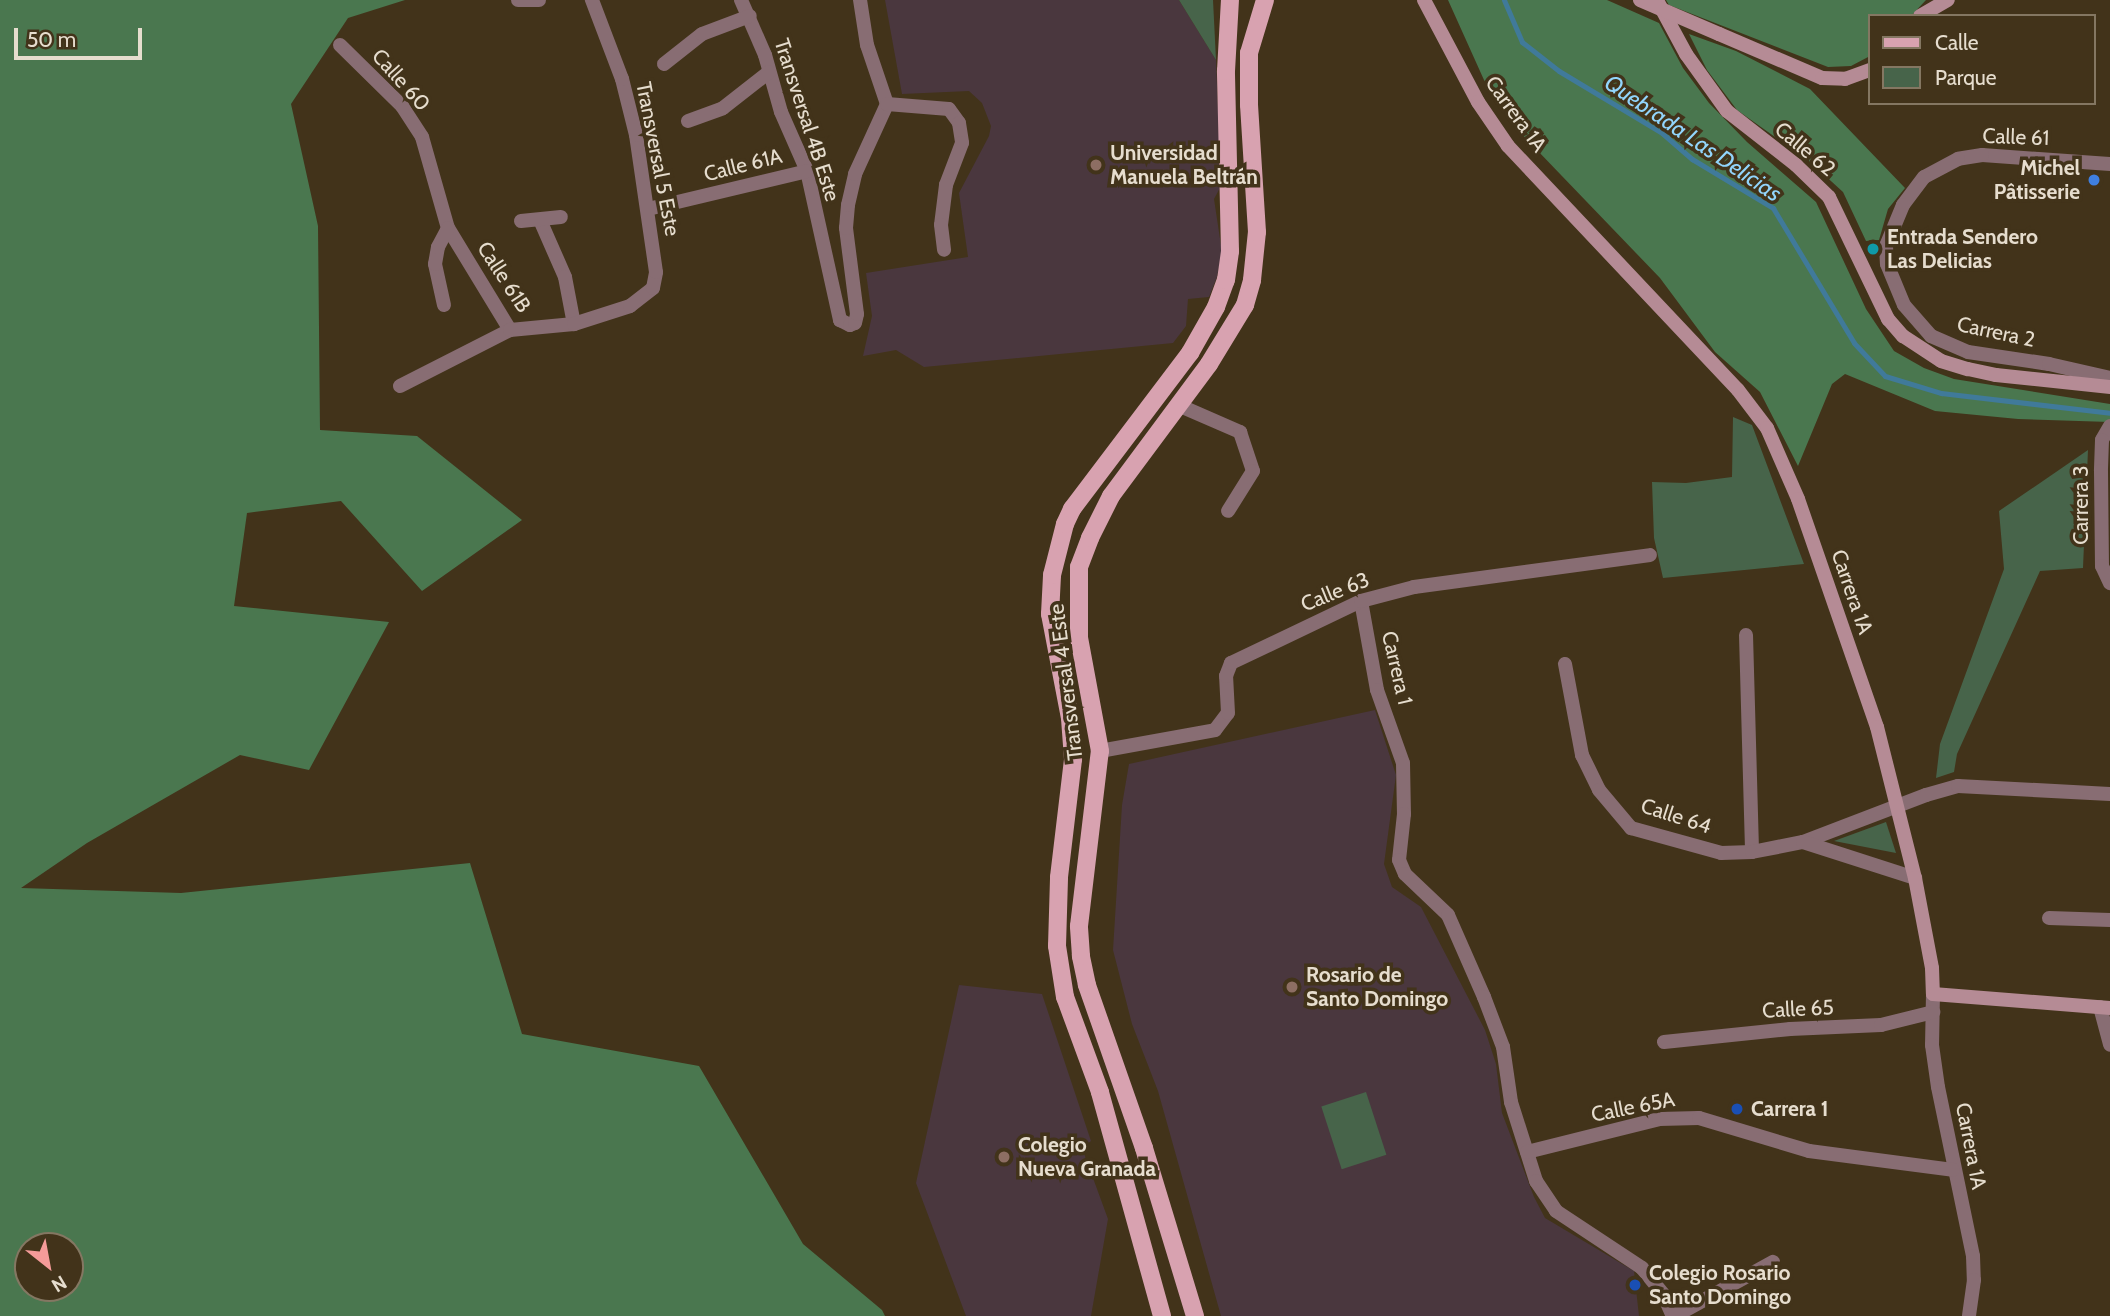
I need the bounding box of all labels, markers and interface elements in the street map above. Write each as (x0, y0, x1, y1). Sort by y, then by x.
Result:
scale bar (18, 14, 145, 58)
legend (1868, 14, 2096, 105)
text: 50 m (27, 27, 76, 52)
text: Calle (1935, 30, 1979, 55)
street label: Transversal 4B Este (769, 35, 845, 205)
street label: Calle 60 (367, 44, 435, 116)
text: Parque (1935, 65, 1997, 90)
water label: Quebrada Las Delicias (1599, 69, 1787, 207)
street label: Carrera 1A (1480, 71, 1552, 157)
street label: Transversal 5 Este (631, 80, 685, 238)
street label: Calle 62 (1770, 116, 1840, 182)
street label: Calle 61 (1982, 123, 2050, 151)
place label: Universidad Manuela Beltrán (1110, 140, 1258, 190)
street label: Calle 61A (701, 143, 785, 187)
place label: Michel Pâtisserie (1994, 155, 2080, 205)
marker: Universidad Manuela Beltrán (1088, 157, 1104, 173)
marker: Michel Pâtisserie (2086, 172, 2102, 188)
place label: Entrada Sendero Las Delicias (1887, 224, 2038, 274)
street label: Calle 61B (472, 237, 536, 317)
marker: Entrada Sendero Las Delicias (1865, 241, 1881, 257)
street label: Carrera 2 (1955, 311, 2037, 353)
street label: Carrera 3 (2068, 465, 2094, 545)
street label: Carrera 1A (1826, 546, 1878, 638)
street label: Calle 63 (1297, 567, 1373, 617)
street label: Transversal 4 Este (1044, 602, 1088, 762)
street label: Carrera 1 (1376, 629, 1418, 707)
street label: Calle 64 (1638, 793, 1714, 839)
place label: Rosario de Santo Domingo (1306, 962, 1448, 1012)
marker: Rosario de Santo Domingo (1284, 979, 1300, 995)
street label: Calle 65 (1762, 995, 1834, 1023)
street label: Calle 65A (1589, 1087, 1677, 1127)
place label: Carrera 1 (1751, 1096, 1828, 1122)
street label: Carrera 1A (1950, 1100, 1992, 1192)
marker: Carrera 1 (1729, 1101, 1745, 1117)
place label: Colegio Nueva Granada (1018, 1132, 1156, 1182)
marker: Colegio Nueva Granada (996, 1149, 1012, 1165)
north arrow (14, 1232, 84, 1302)
place label: Colegio Rosario Santo Domingo (1649, 1260, 1791, 1310)
text: N (47, 1270, 71, 1297)
marker: Colegio Rosario Santo Domingo (1627, 1277, 1643, 1293)

